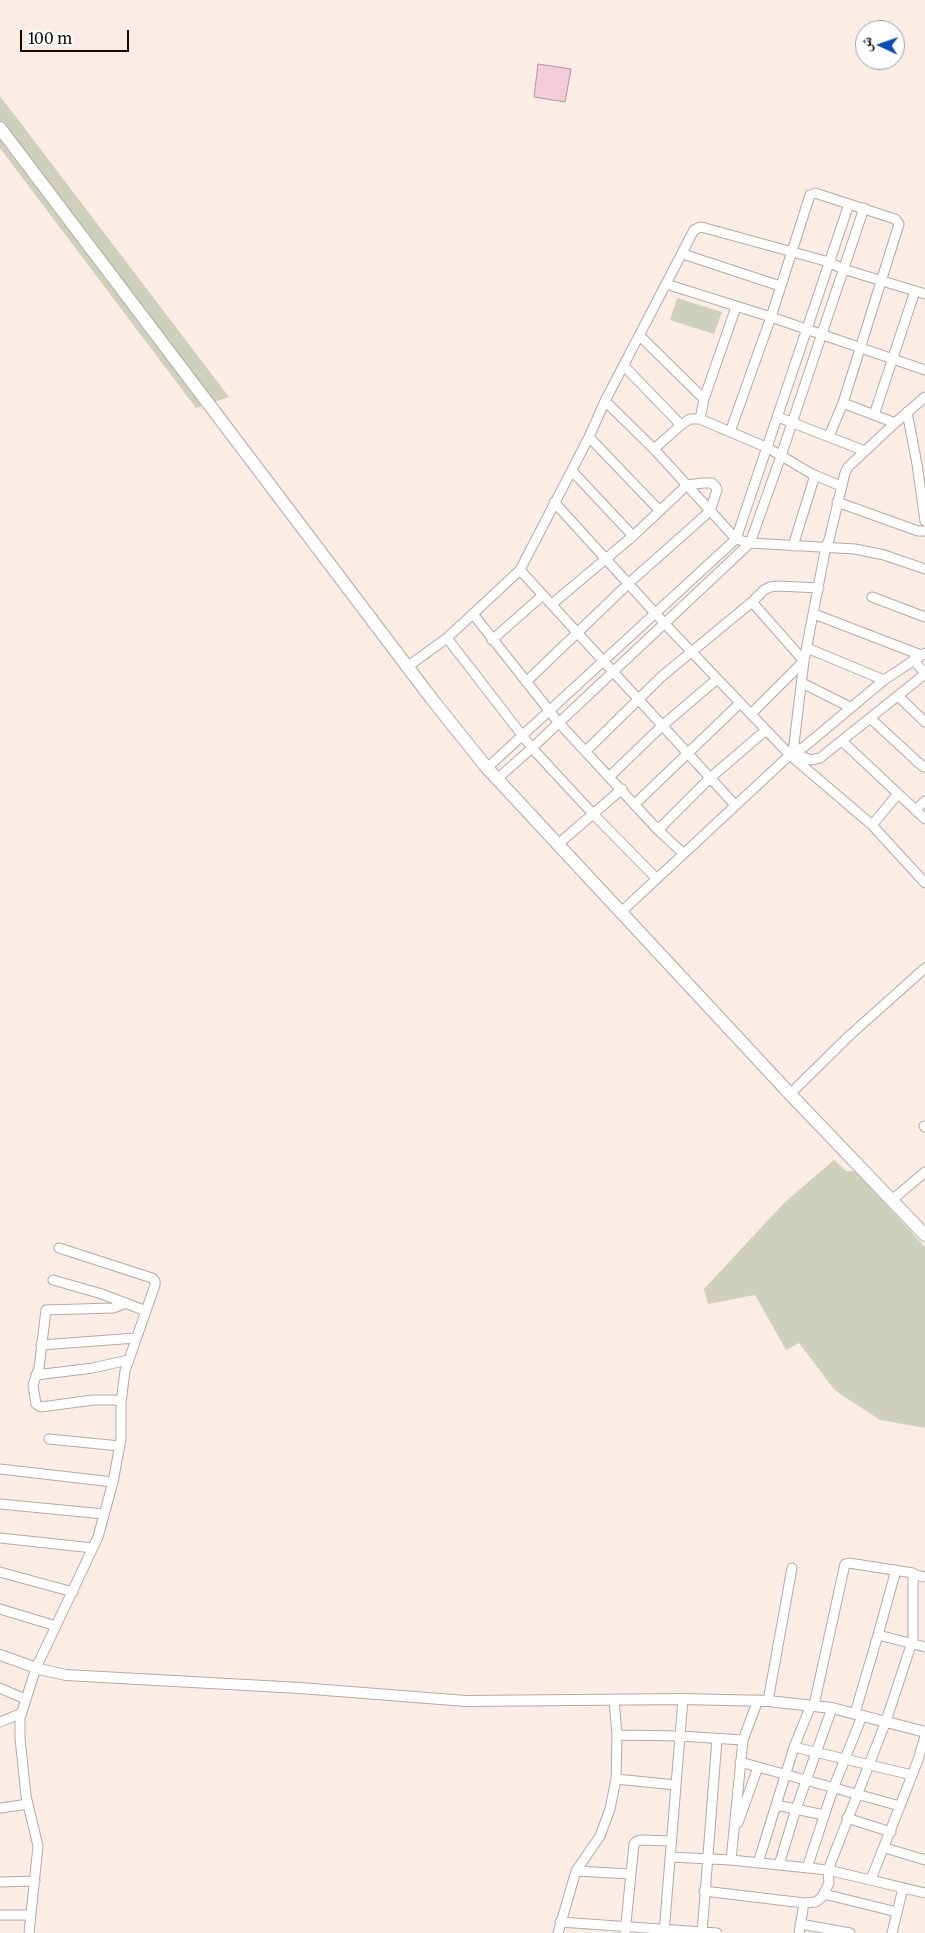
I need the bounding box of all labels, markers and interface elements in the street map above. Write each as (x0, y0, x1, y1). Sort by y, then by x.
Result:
scale bar (22, 20, 131, 52)
north arrow (855, 20, 905, 70)
text: 100 m (28, 29, 72, 48)
text: ش (857, 36, 875, 52)

